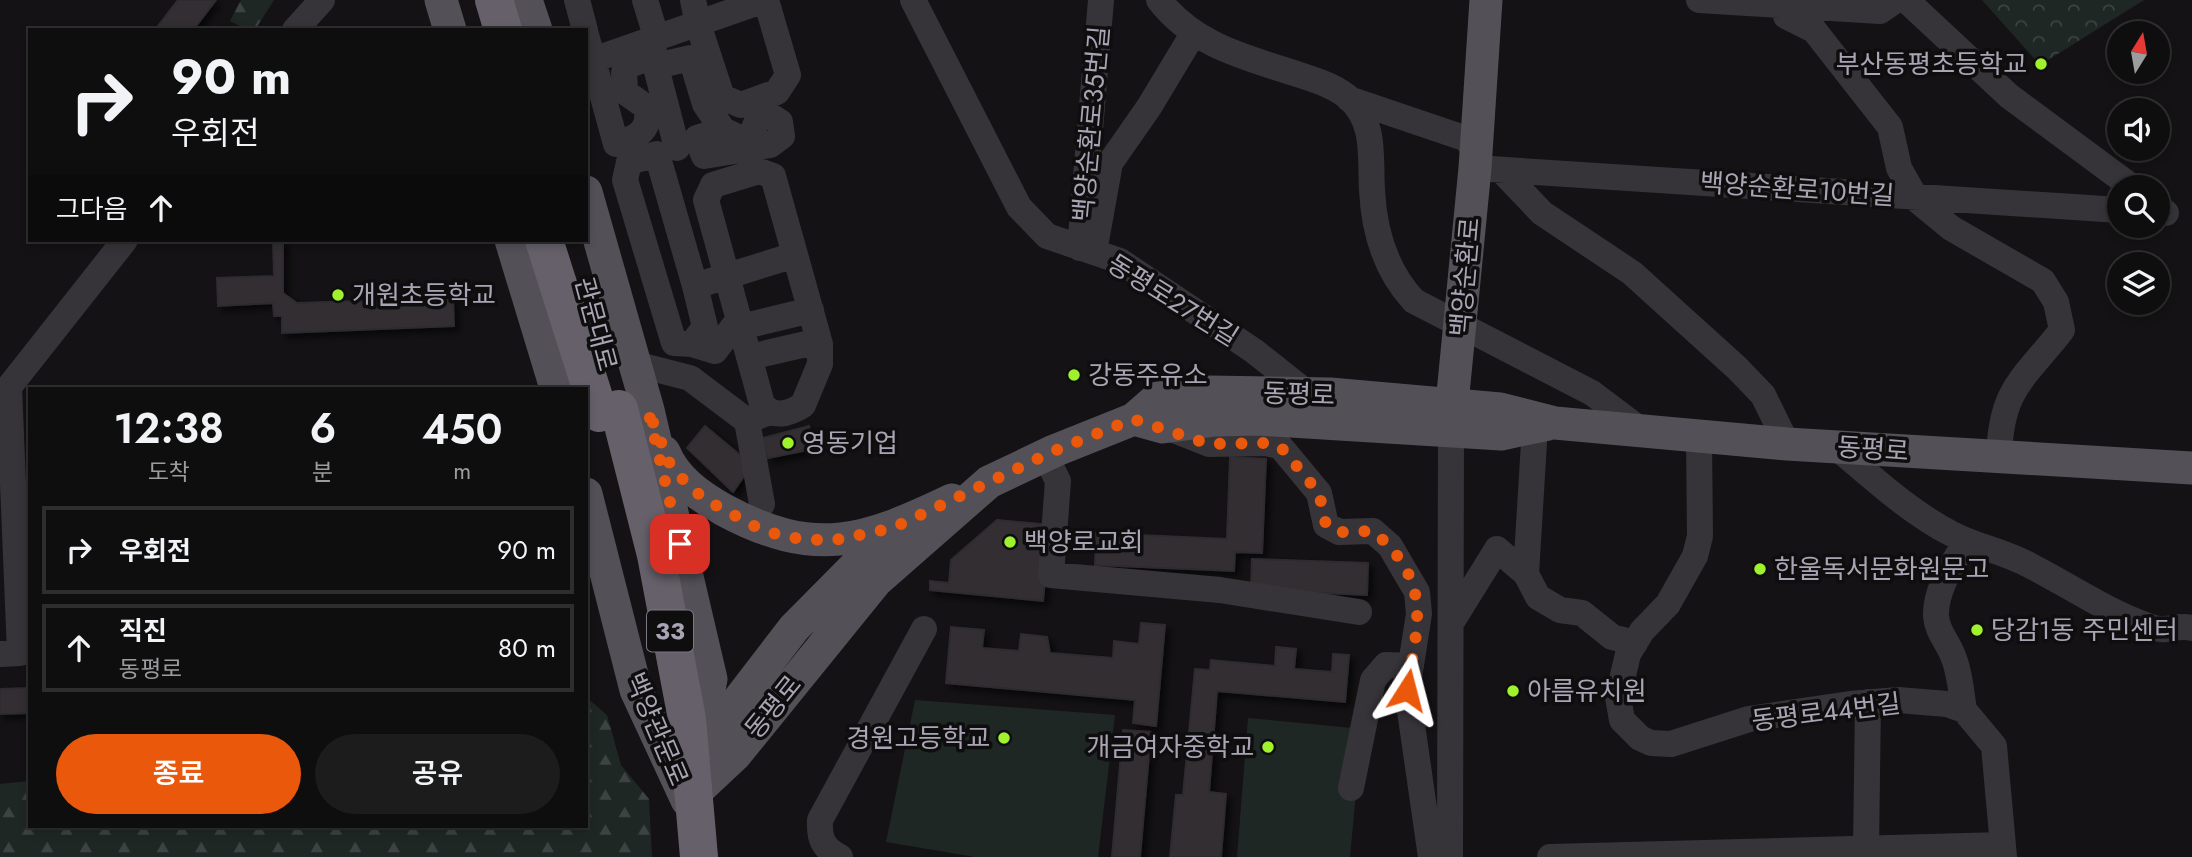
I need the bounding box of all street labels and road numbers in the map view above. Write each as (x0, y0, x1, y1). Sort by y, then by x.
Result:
street label: 백양순환로35번길 (1064, 25, 1118, 223)
street label: 백양순환로10번길 (1699, 163, 1895, 215)
street label: 백양순환로 (1441, 216, 1489, 338)
street label: 동평로27번길 (1100, 245, 1246, 355)
street label: 관문대로 (565, 273, 627, 375)
street label: 동평로 (1262, 374, 1336, 414)
street label: 동평로 (1836, 428, 1910, 470)
road number: 33 (647, 610, 693, 652)
street label: 백양관문로 (616, 667, 698, 791)
street label: 동평로 (736, 667, 810, 747)
street label: 동평로44번길 (1749, 684, 1903, 740)

